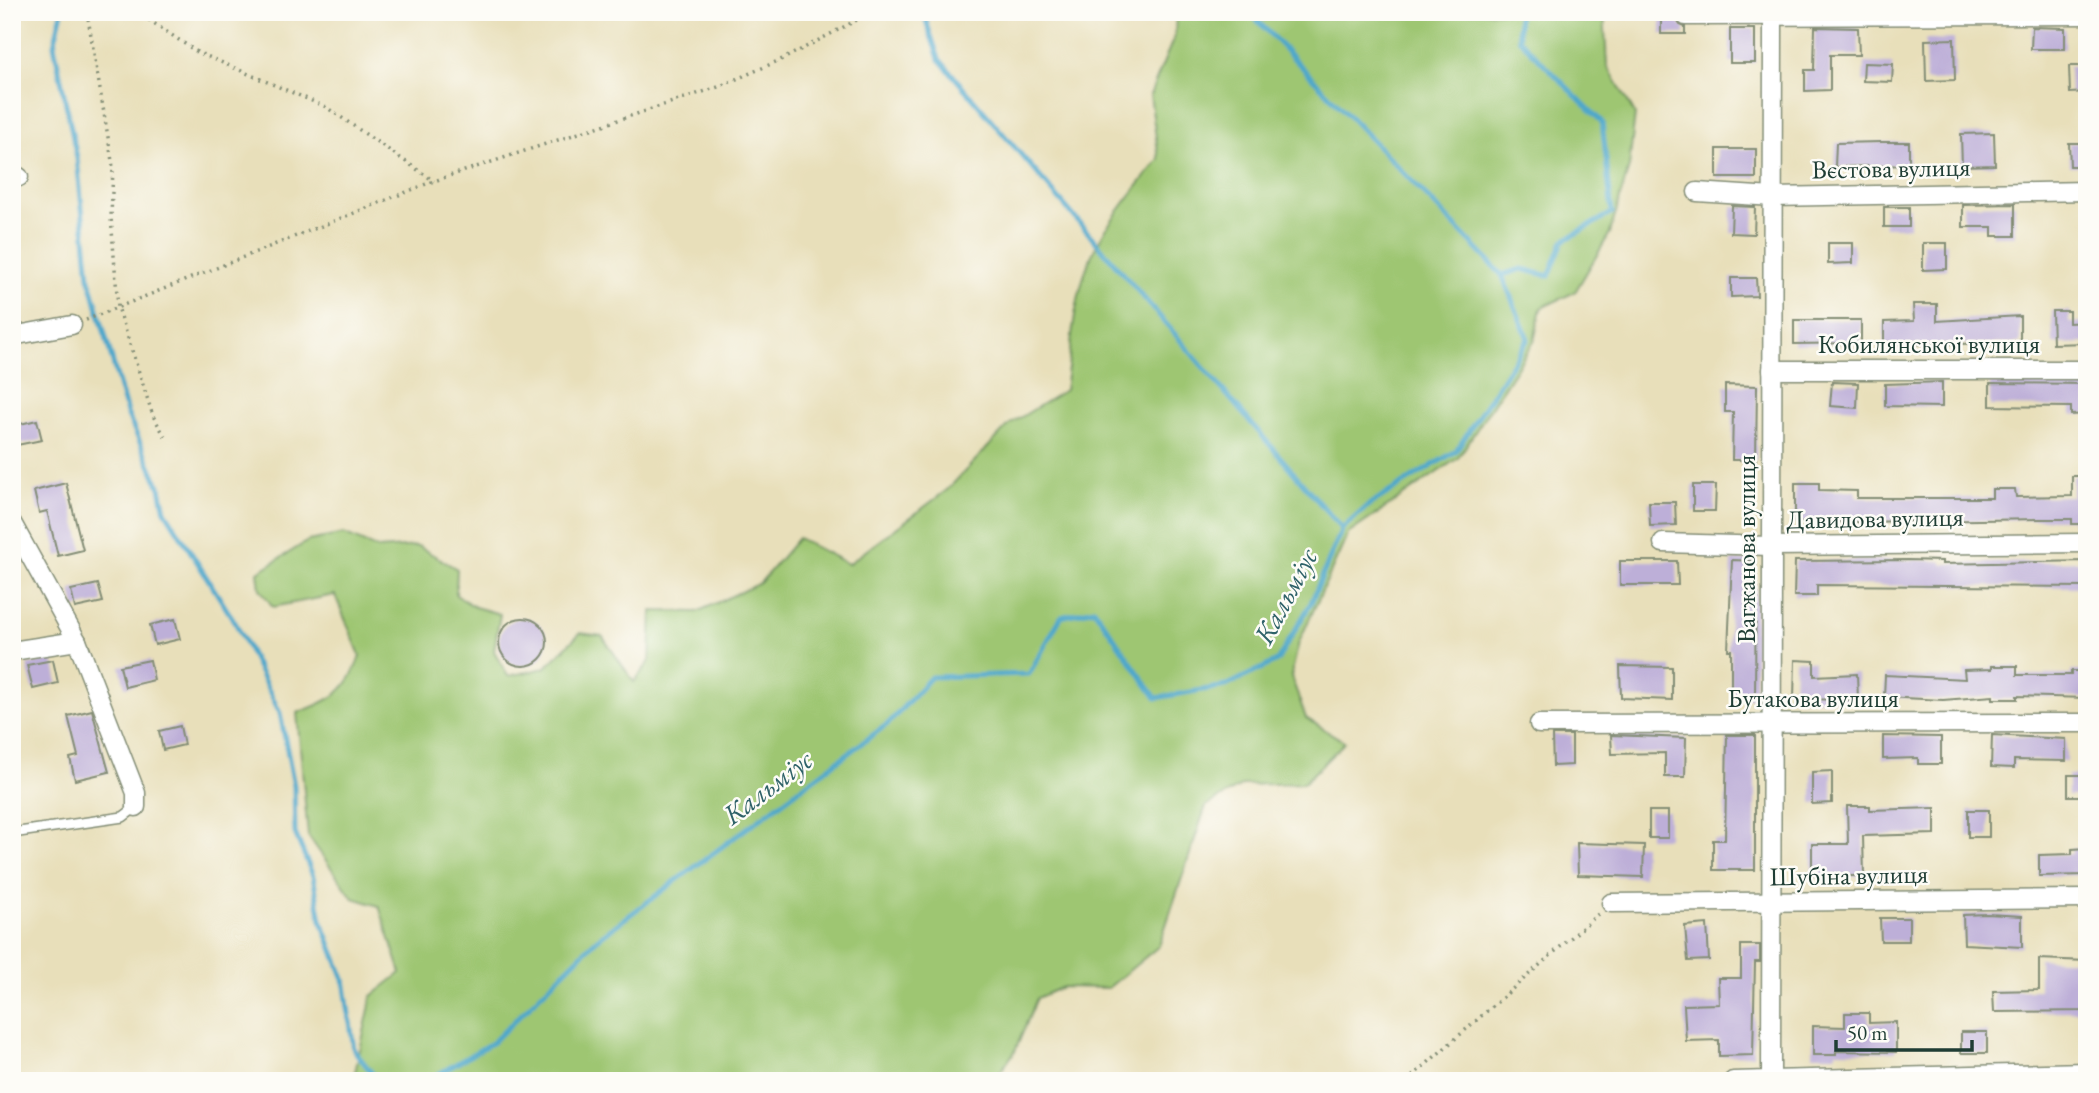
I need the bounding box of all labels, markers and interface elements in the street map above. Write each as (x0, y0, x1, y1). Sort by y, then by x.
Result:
street label: Вєстова вулиця (1811, 150, 1971, 186)
street label: Кобилянської вулиця (1818, 327, 2040, 361)
street label: Вагжанова вулиця (1729, 455, 1763, 643)
street label: Давидова вулиця (1786, 499, 1964, 537)
water label: Кальміус (1244, 541, 1326, 651)
street label: Бутакова вулиця (1727, 681, 1899, 715)
water label: Кальміус (714, 741, 820, 833)
street label: Шубіна вулиця (1769, 857, 1929, 893)
scale bar (1836, 1009, 1973, 1053)
text: 50 m (1847, 1019, 1888, 1046)

